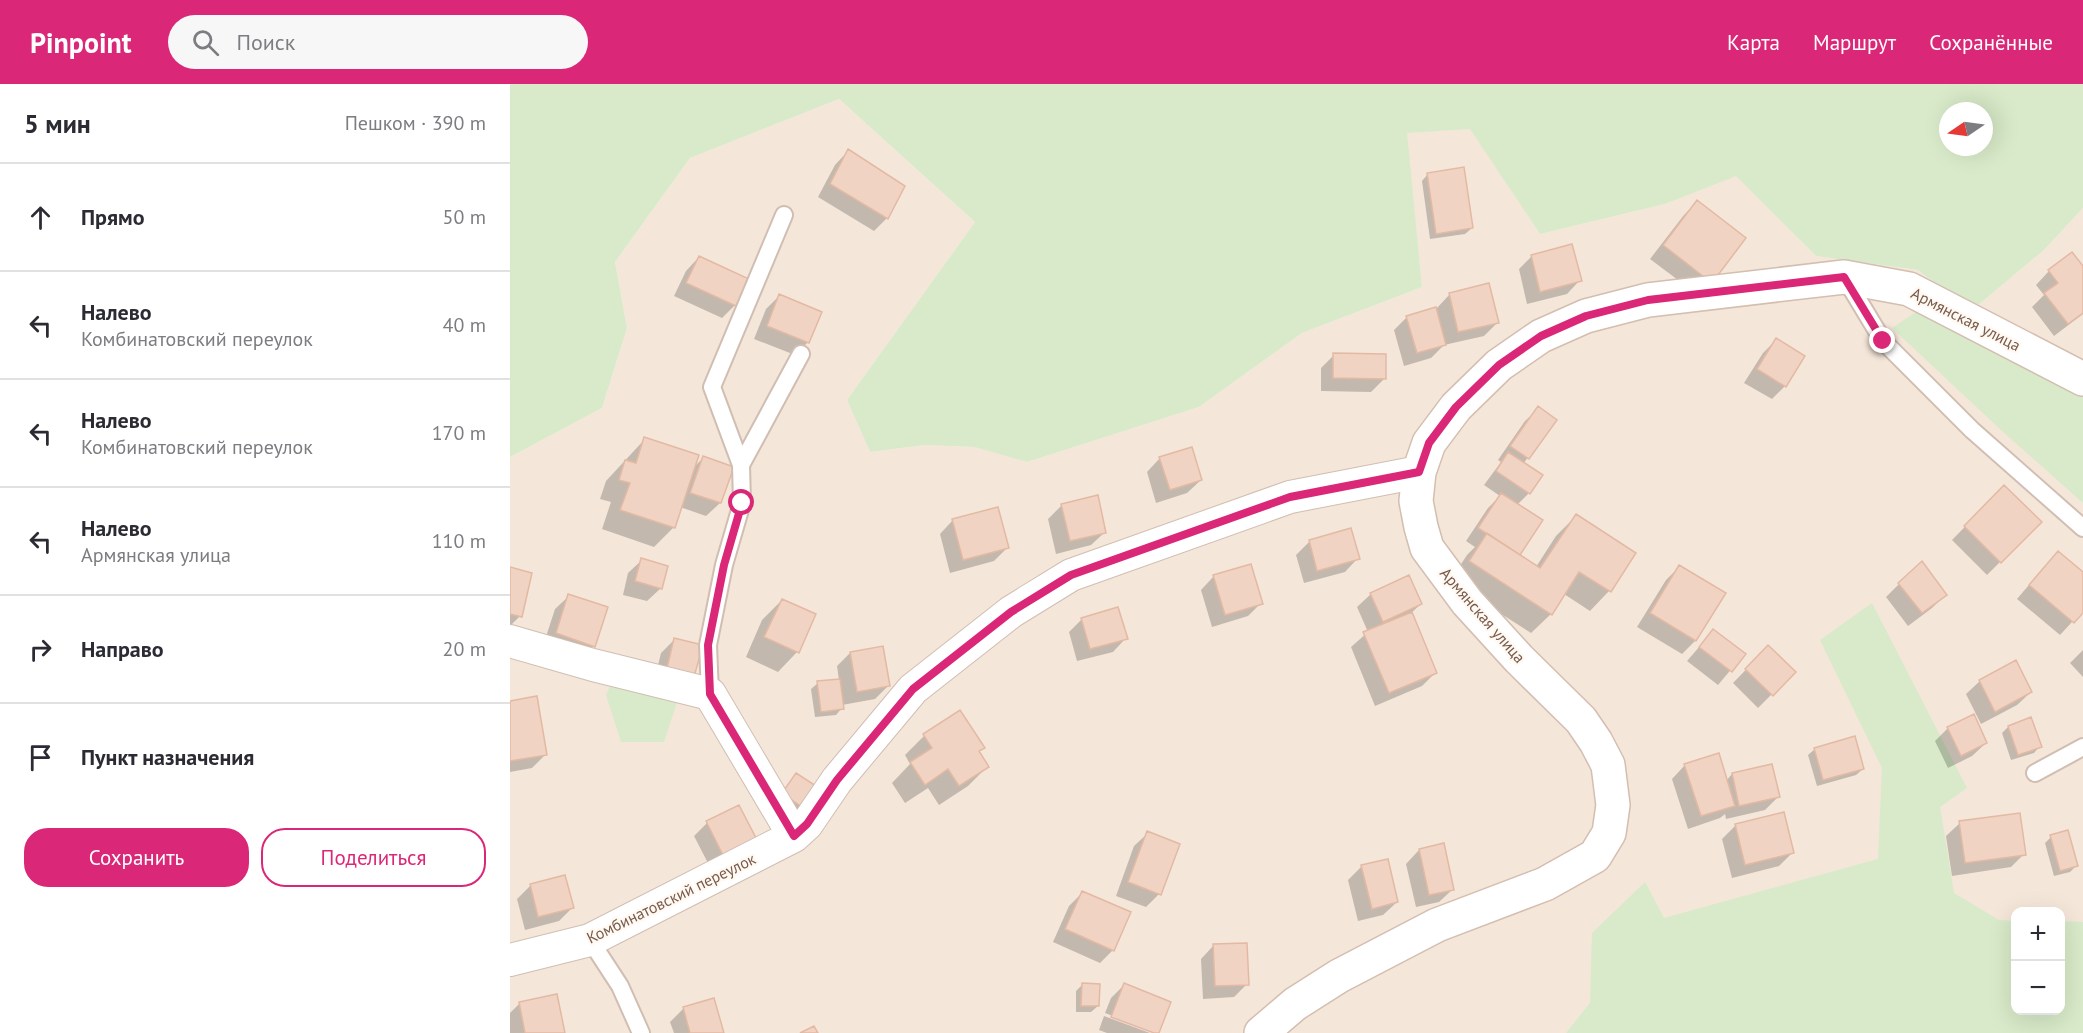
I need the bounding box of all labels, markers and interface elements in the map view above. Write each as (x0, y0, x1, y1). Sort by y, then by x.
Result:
search box (168, 15, 588, 69)
text: Pinpoint (30, 24, 132, 61)
icon: search (189, 26, 222, 59)
text: Поиск (237, 28, 295, 56)
text: Карта (1727, 29, 1780, 56)
text: Маршрут (1813, 29, 1896, 56)
text: Сохранённые (1929, 29, 2053, 56)
north arrow (1939, 102, 1993, 156)
text: 5 мин (24, 107, 91, 140)
text: Пешком · 390 m (345, 110, 486, 136)
icon: ahead (24, 201, 57, 234)
text: Прямо (81, 203, 144, 231)
text: 50 m (443, 204, 486, 230)
street label: Армянская улица (1908, 283, 2024, 355)
text: Налево (81, 298, 152, 326)
icon: left (24, 309, 57, 342)
text: 40 m (443, 312, 486, 338)
text: Комбинатовский переулок (81, 326, 313, 352)
route end (1869, 327, 1895, 353)
text: Налево (81, 406, 152, 434)
icon: left (24, 417, 57, 450)
text: 170 m (432, 420, 486, 446)
text: Комбинатовский переулок (81, 434, 313, 460)
route start (728, 489, 754, 515)
text: Налево (81, 514, 152, 542)
icon: left (24, 525, 57, 558)
text: 110 m (432, 528, 486, 554)
text: Армянская улица (81, 542, 231, 568)
street label: Армянская улица (1436, 563, 1530, 667)
icon: right (24, 633, 57, 666)
text: Направо (81, 635, 164, 663)
text: 20 m (443, 636, 486, 662)
icon: arrive (24, 741, 57, 774)
text: Пункт назначения (81, 743, 254, 771)
button: Сохранить (24, 828, 249, 887)
button: Поделиться (261, 828, 486, 887)
street label: Комбинатовский переулок (583, 848, 759, 948)
map controls (2011, 907, 2065, 1015)
button: + (2011, 907, 2065, 961)
button: − (2011, 961, 2065, 1015)

